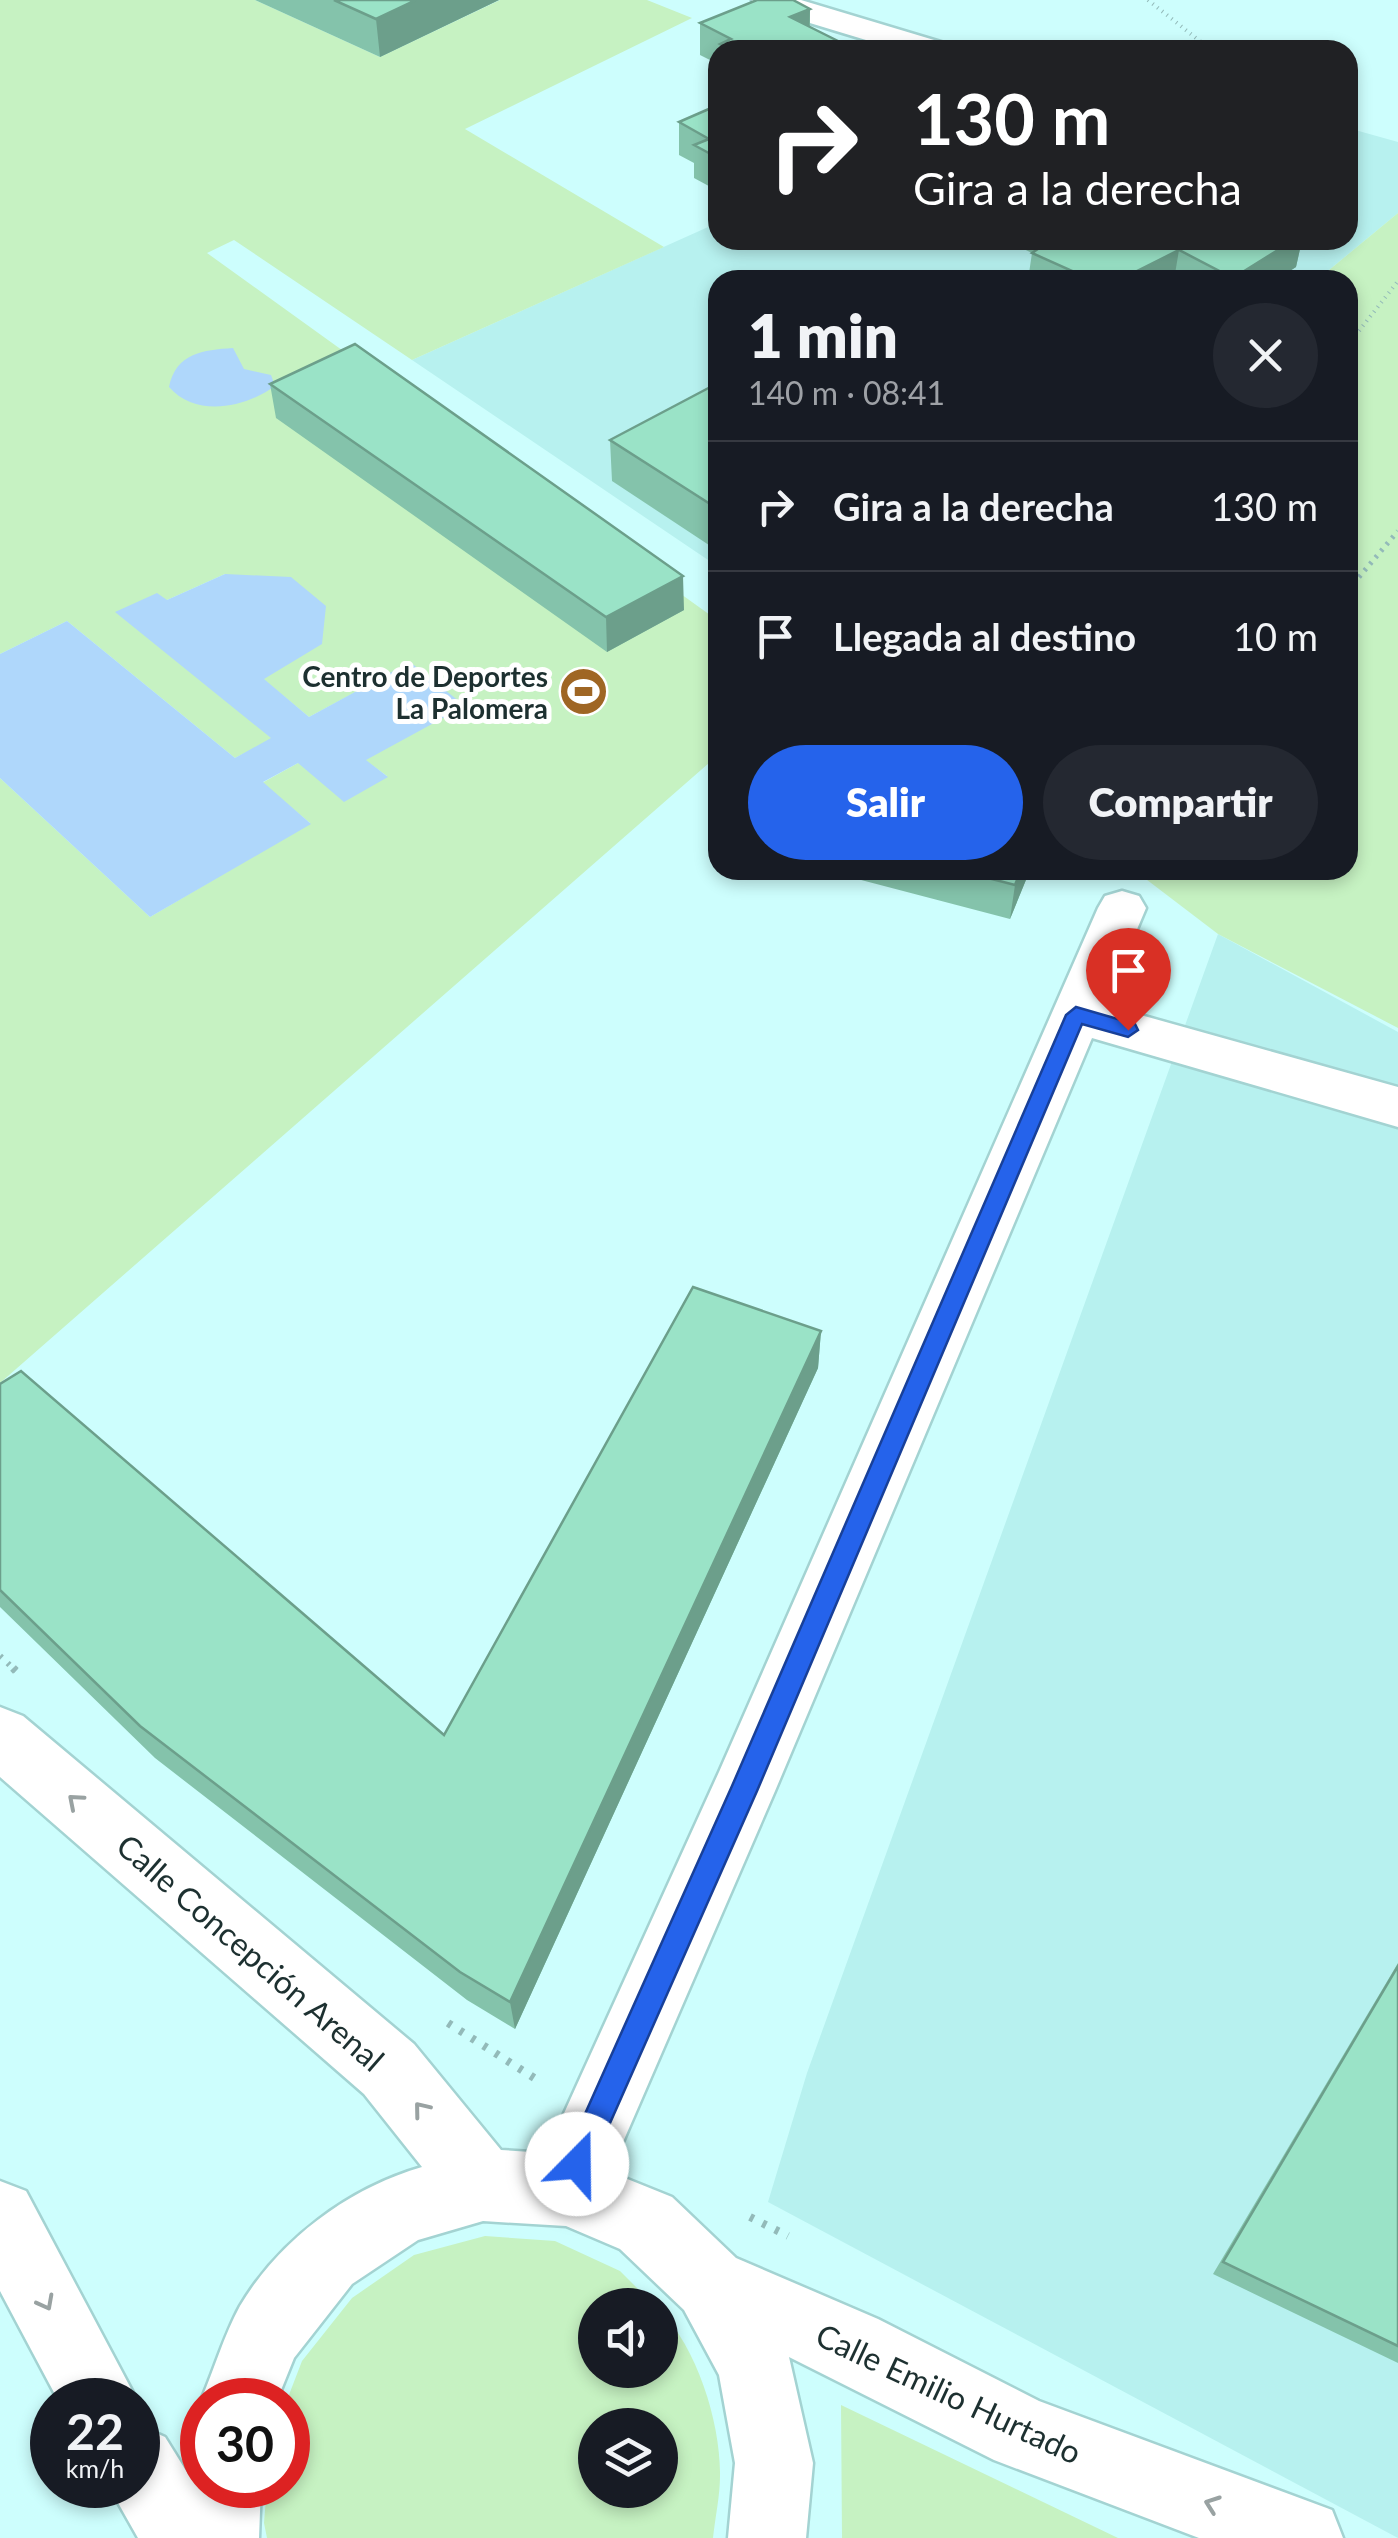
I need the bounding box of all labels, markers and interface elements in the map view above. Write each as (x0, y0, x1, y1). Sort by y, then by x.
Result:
text: 130 m (913, 76, 1110, 160)
icon: right (748, 80, 878, 210)
text: Gira a la derecha (913, 161, 1242, 215)
text: 1 min (748, 299, 898, 371)
button: close (1213, 303, 1318, 408)
text: 140 m · 08:41 (748, 373, 945, 412)
icon: right (748, 479, 803, 534)
text: Gira a la derecha (833, 483, 1114, 529)
text: 130 m (1211, 483, 1318, 529)
icon: arrive (748, 609, 803, 664)
text: Llegada al destino (833, 613, 1136, 659)
text: 10 m (1233, 613, 1318, 659)
place label: Centro de Deportes La Palomera (302, 659, 548, 725)
sports icon: Centro de Deportes La Palomera (557, 666, 609, 718)
button: Salir (748, 745, 1023, 860)
button: Compartir (1043, 745, 1318, 860)
pin (1086, 928, 1171, 1031)
icon: arrive (1101, 943, 1156, 998)
one-way arrow (68, 1794, 86, 1812)
street label: Calle Concepción Arenal (109, 1825, 393, 2079)
one-way arrow (415, 2103, 433, 2121)
position arrow (525, 2112, 629, 2216)
map controls (578, 2288, 678, 2508)
button: sound (578, 2288, 678, 2388)
one-way arrow (34, 2293, 54, 2311)
street label: Calle Emilio Hurtado (810, 2314, 1088, 2472)
speed limit sign: 30 (180, 2378, 310, 2508)
text: 22 (66, 2401, 124, 2461)
button: layers (578, 2408, 678, 2508)
text: km/h (66, 2453, 124, 2483)
one-way arrow (1205, 2495, 1222, 2516)

